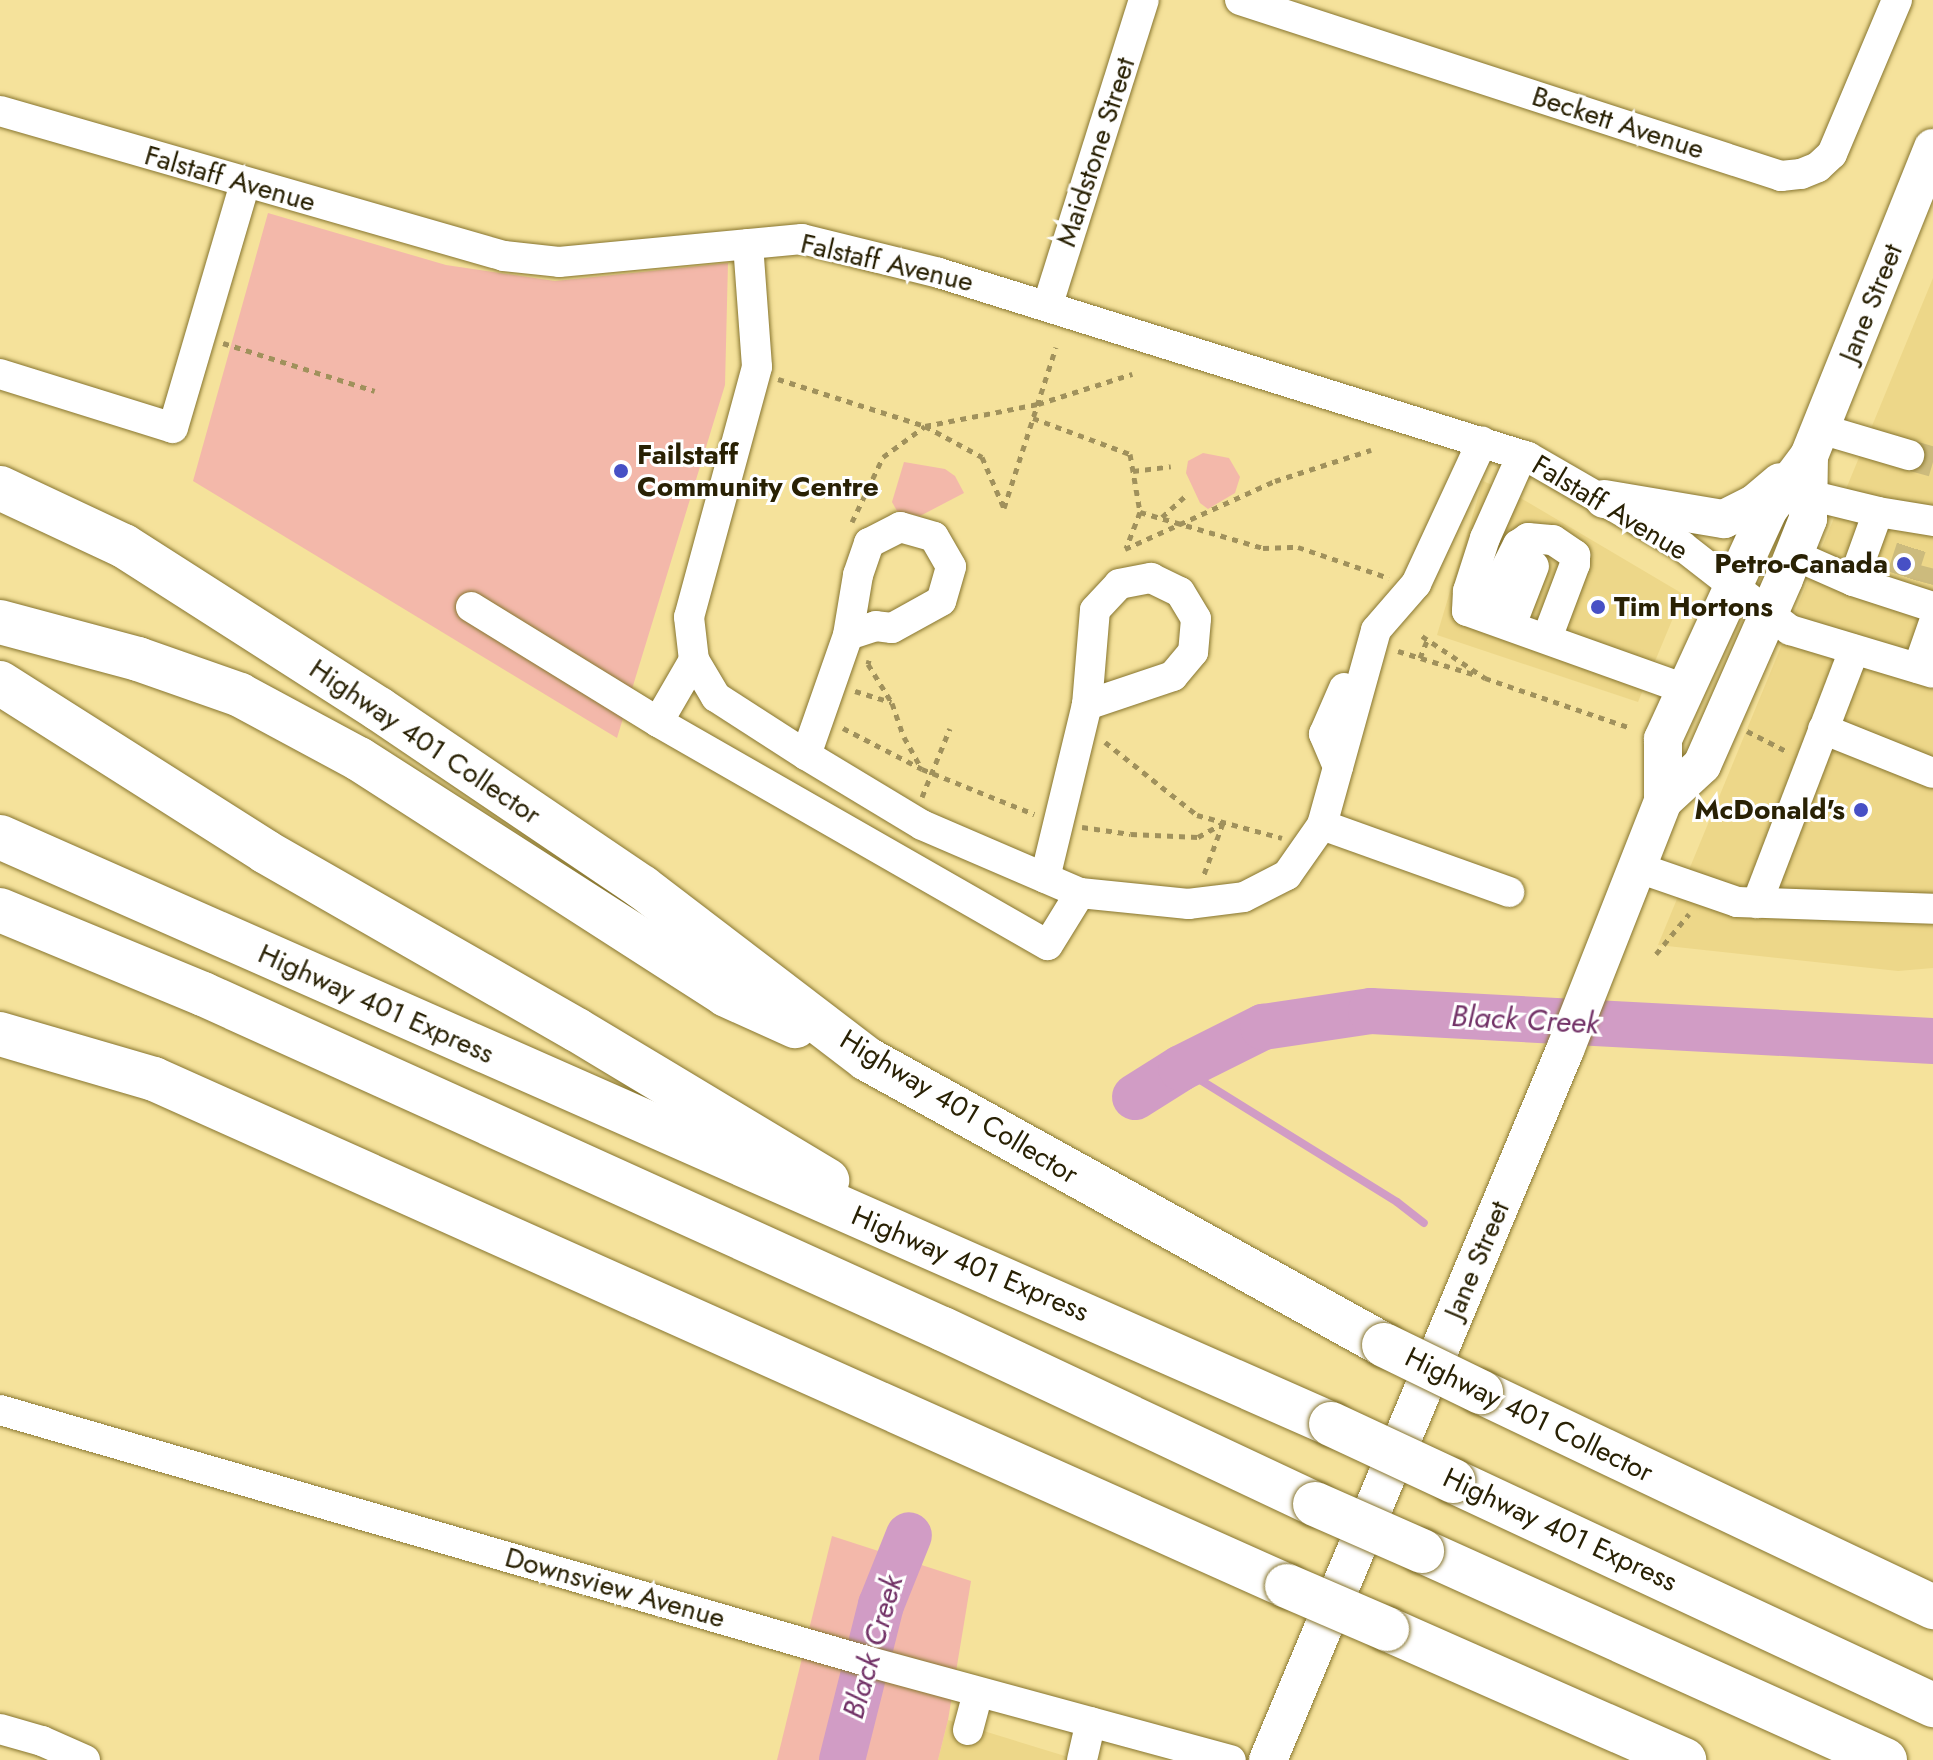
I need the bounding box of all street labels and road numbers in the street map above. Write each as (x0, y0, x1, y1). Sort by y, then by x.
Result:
street label: Maidstone Street (1050, 53, 1142, 251)
street label: Beckett Avenue (1528, 79, 1708, 167)
street label: Falstaff Avenue (141, 139, 319, 219)
street label: Falstaff Avenue (797, 227, 977, 299)
street label: Jane Street (1832, 239, 1910, 367)
street label: Falstaff Avenue (1526, 448, 1694, 568)
street label: Highway 401 Collector (303, 652, 547, 832)
street label: Highway 401 Express (253, 937, 499, 1071)
street label: Highway 401 Collector (834, 1023, 1084, 1191)
street label: Jane Street (1437, 1196, 1517, 1324)
street label: Highway 401 Express (846, 1199, 1094, 1329)
street label: Highway 401 Collector (1399, 1340, 1659, 1490)
street label: Highway 401 Express (1438, 1461, 1682, 1599)
street label: Downsview Avenue (501, 1541, 729, 1635)

